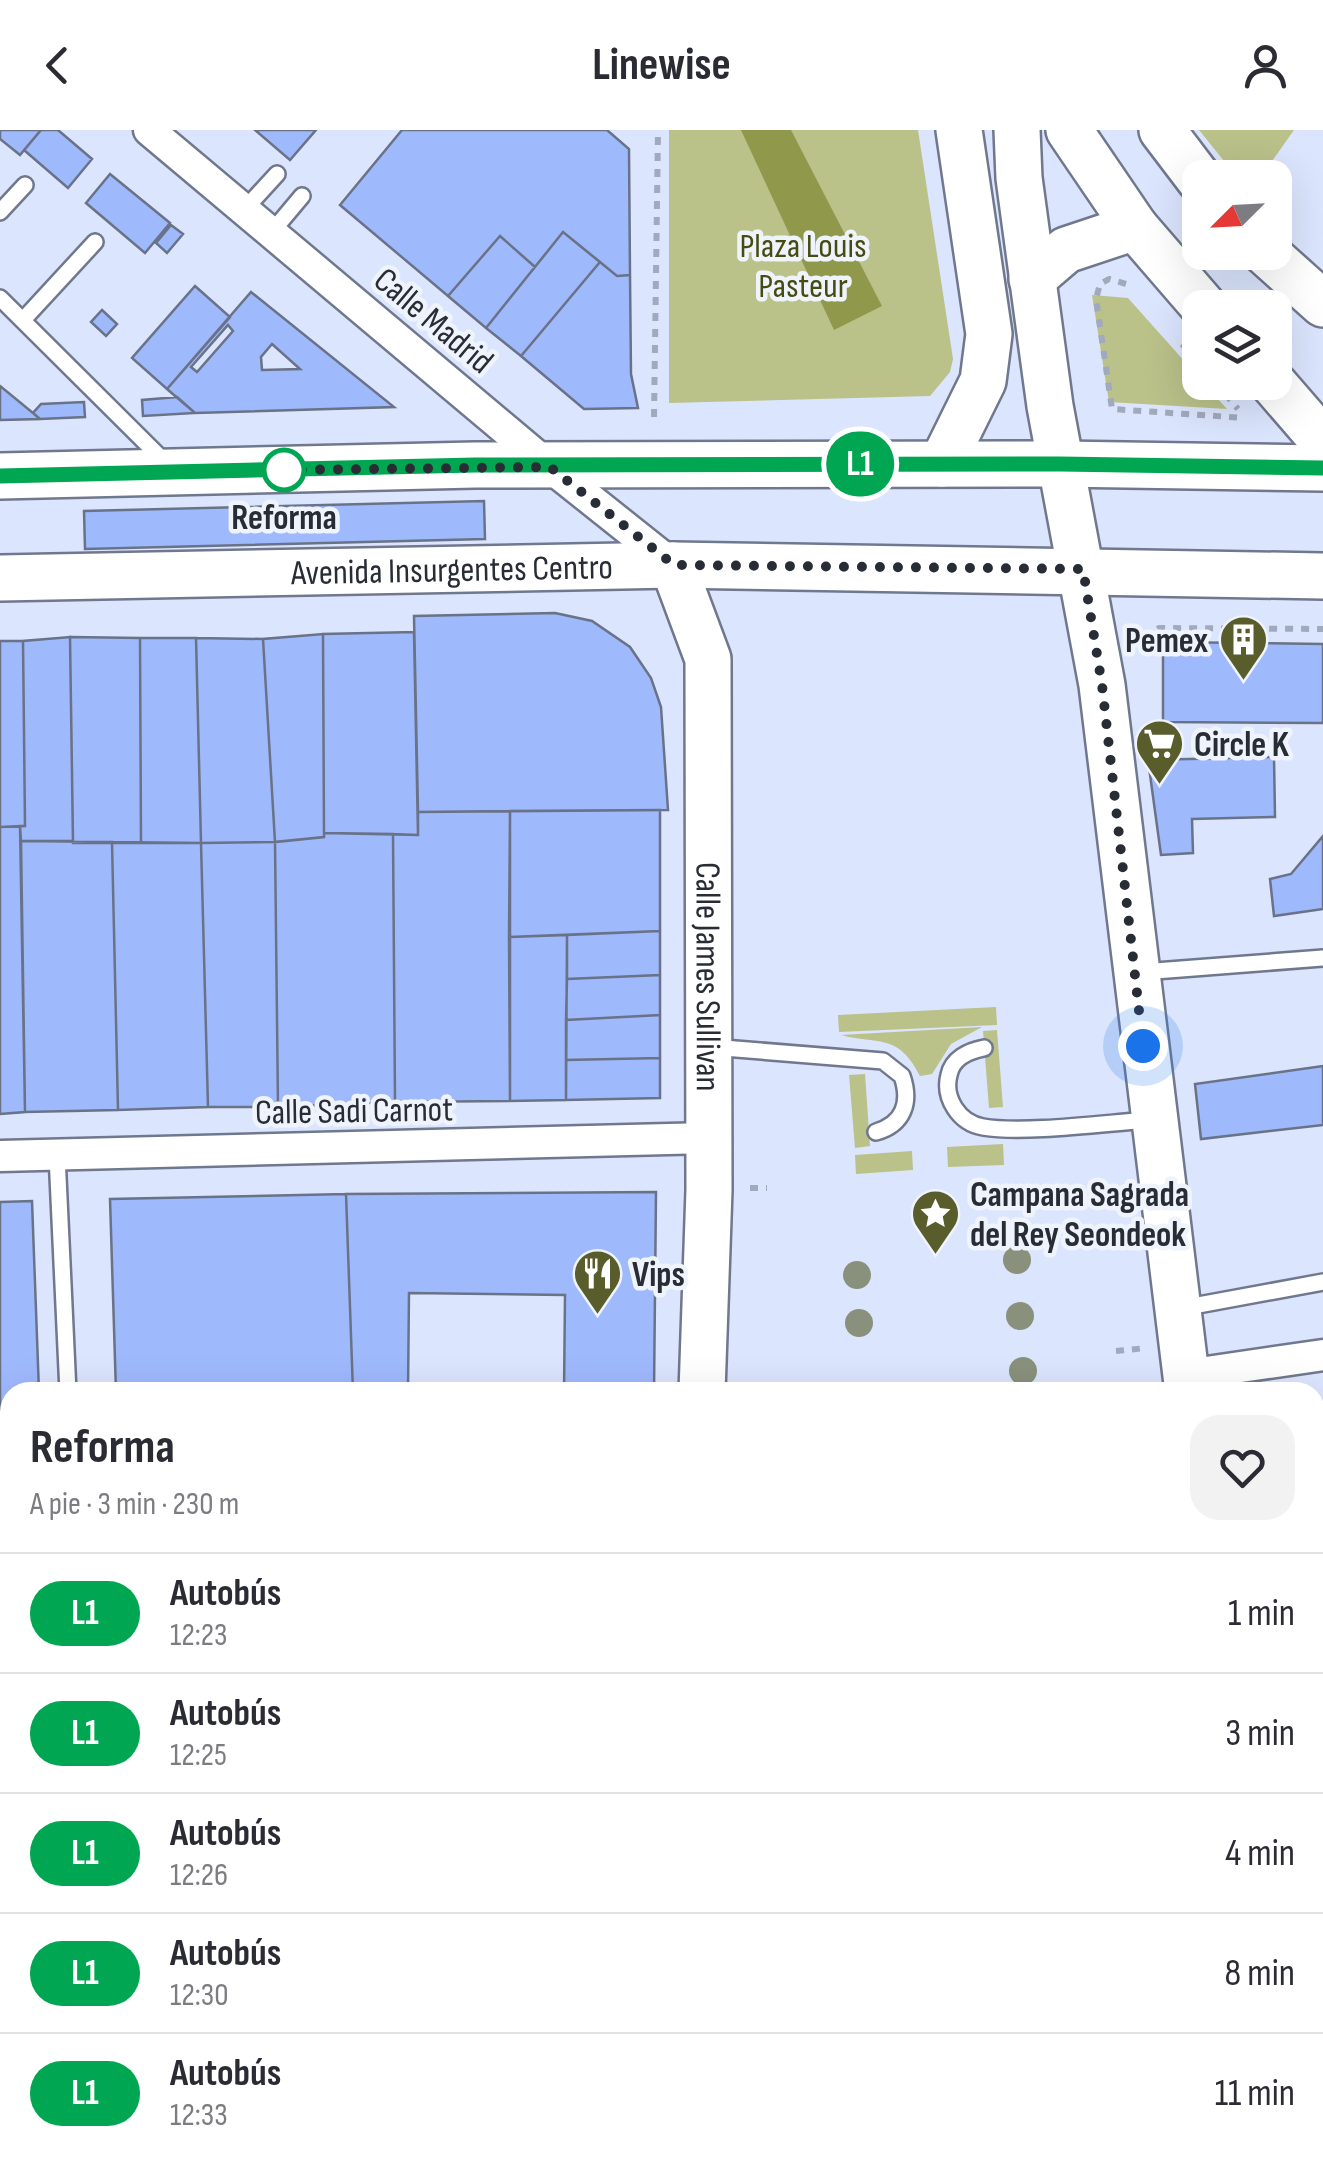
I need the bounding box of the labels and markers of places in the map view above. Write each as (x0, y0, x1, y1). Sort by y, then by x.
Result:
marker: Reforma (263, 449, 305, 491)
place label: Reforma (231, 497, 337, 540)
building icon: Pemex (1217, 614, 1269, 682)
place label: Pemex (1125, 620, 1208, 663)
supermarket icon: Circle K (1133, 718, 1185, 786)
place label: Circle K (1194, 724, 1290, 767)
place label: Campana Sagrada del Rey Seondeok (970, 1174, 1189, 1257)
place icon: Campana Sagrada del Rey Seondeok (909, 1188, 961, 1256)
restaurant icon: Vips (571, 1248, 623, 1316)
place label: Vips (632, 1254, 685, 1297)

